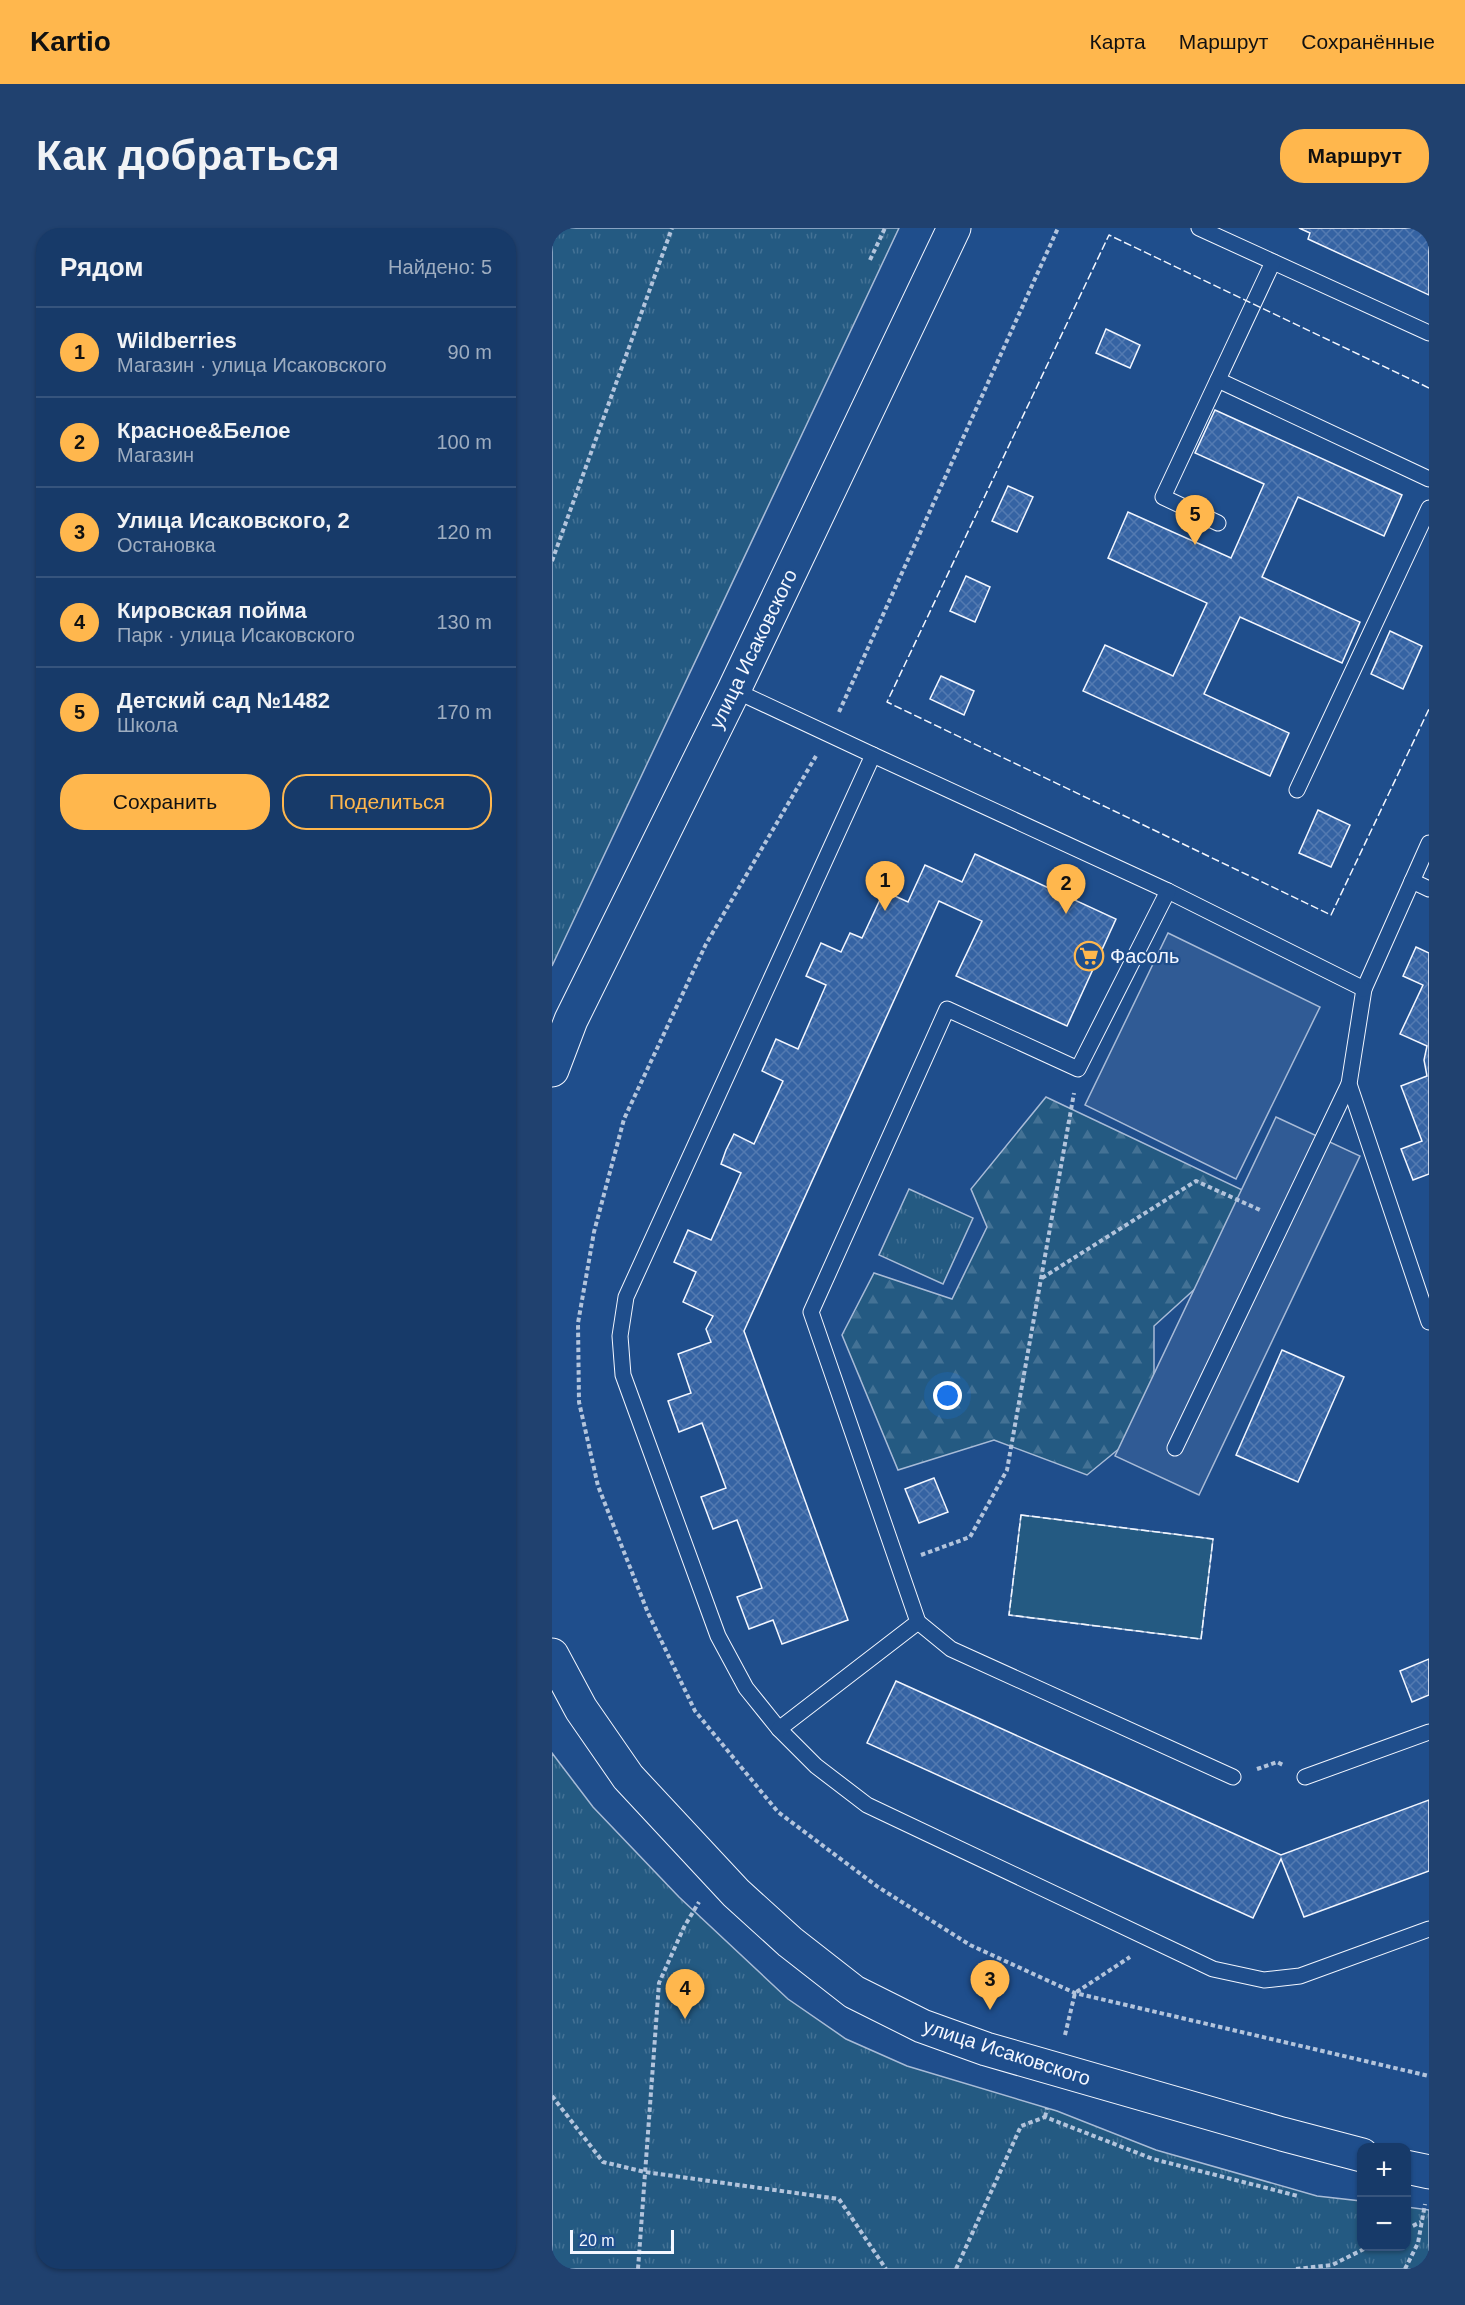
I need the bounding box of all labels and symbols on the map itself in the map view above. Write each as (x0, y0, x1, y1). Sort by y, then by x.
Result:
pin: 5 (1176, 496, 1214, 545)
street label: улица Исаковского (705, 566, 801, 732)
pin: 1 (866, 862, 904, 911)
pin: 2 (1046, 864, 1086, 914)
supermarket icon: Фасоль (1073, 940, 1105, 972)
place label: Фасоль (1110, 945, 1179, 967)
your location (933, 1381, 962, 1410)
pin: 3 (970, 1960, 1010, 2010)
pin: 4 (666, 1970, 704, 2019)
street label: улица Исаковского (921, 2015, 1093, 2089)
scale bar (570, 2227, 674, 2254)

